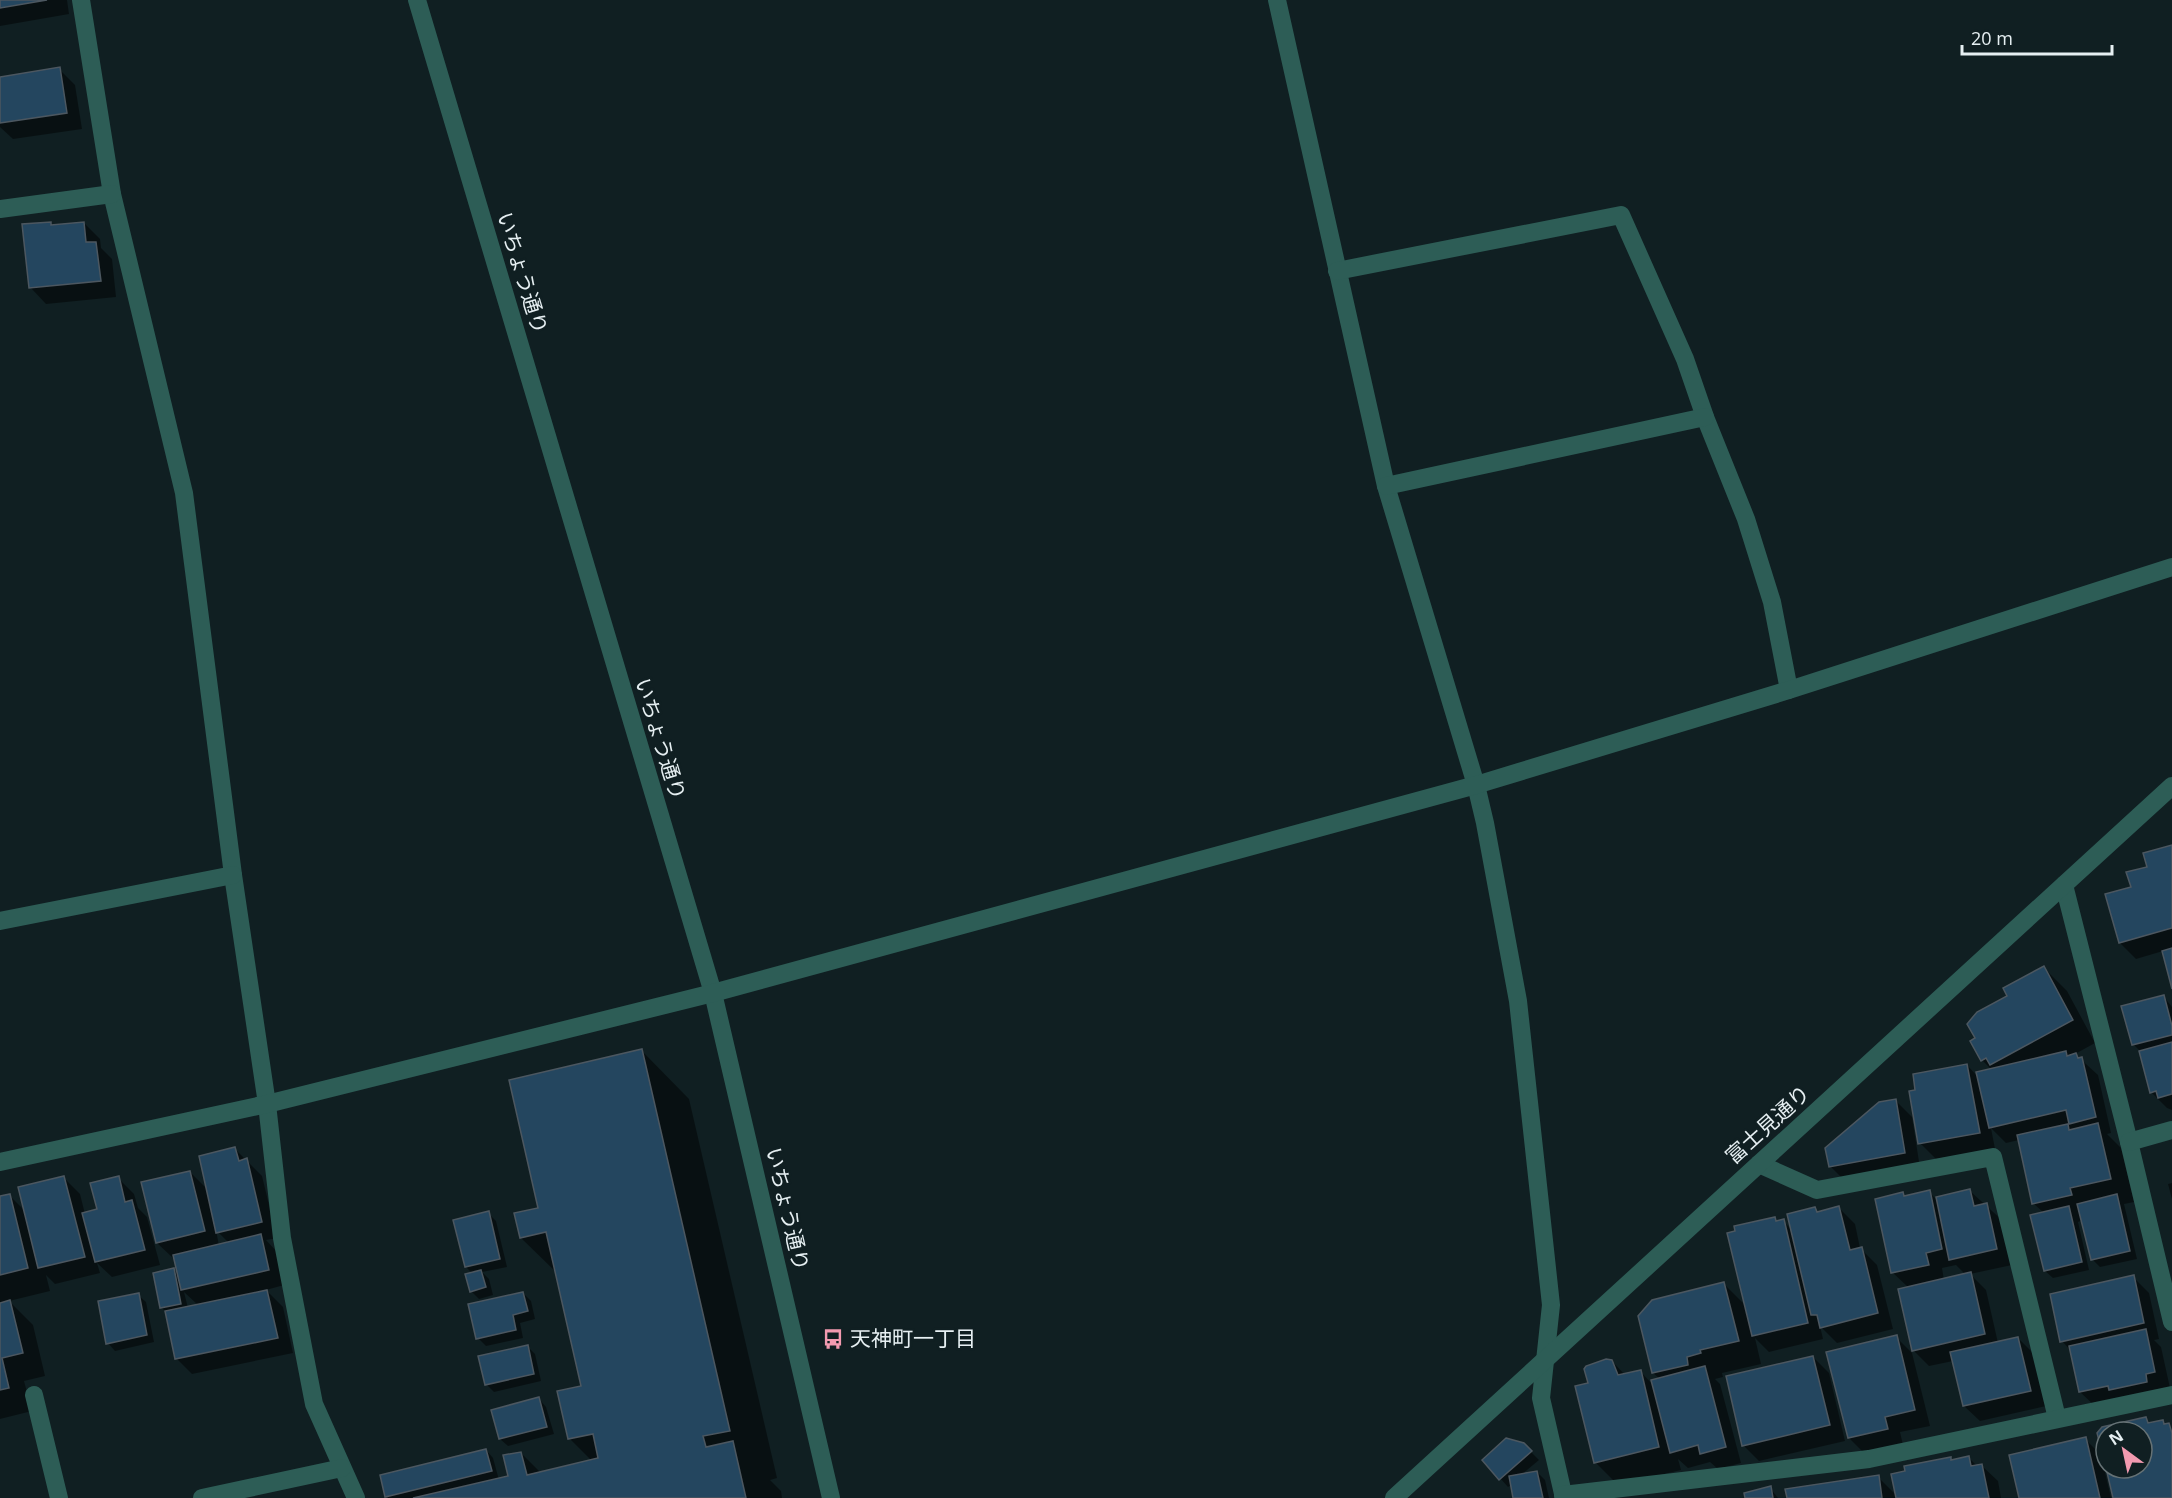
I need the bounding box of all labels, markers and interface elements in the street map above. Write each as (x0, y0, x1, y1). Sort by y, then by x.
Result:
scale bar (1962, 18, 2112, 56)
text: 20 m (1971, 26, 2013, 50)
street label: いちょう通り (491, 208, 555, 337)
street label: いちょう通り (629, 674, 693, 803)
street label: 富士見通り (1719, 1079, 1816, 1170)
street label: いちょう通り (760, 1144, 816, 1273)
place label: 天神町一丁目 (850, 1324, 976, 1352)
bus stop icon: 天神町一丁目 (821, 1327, 845, 1351)
north arrow (2094, 1420, 2154, 1480)
text: N (2104, 1425, 2127, 1450)

